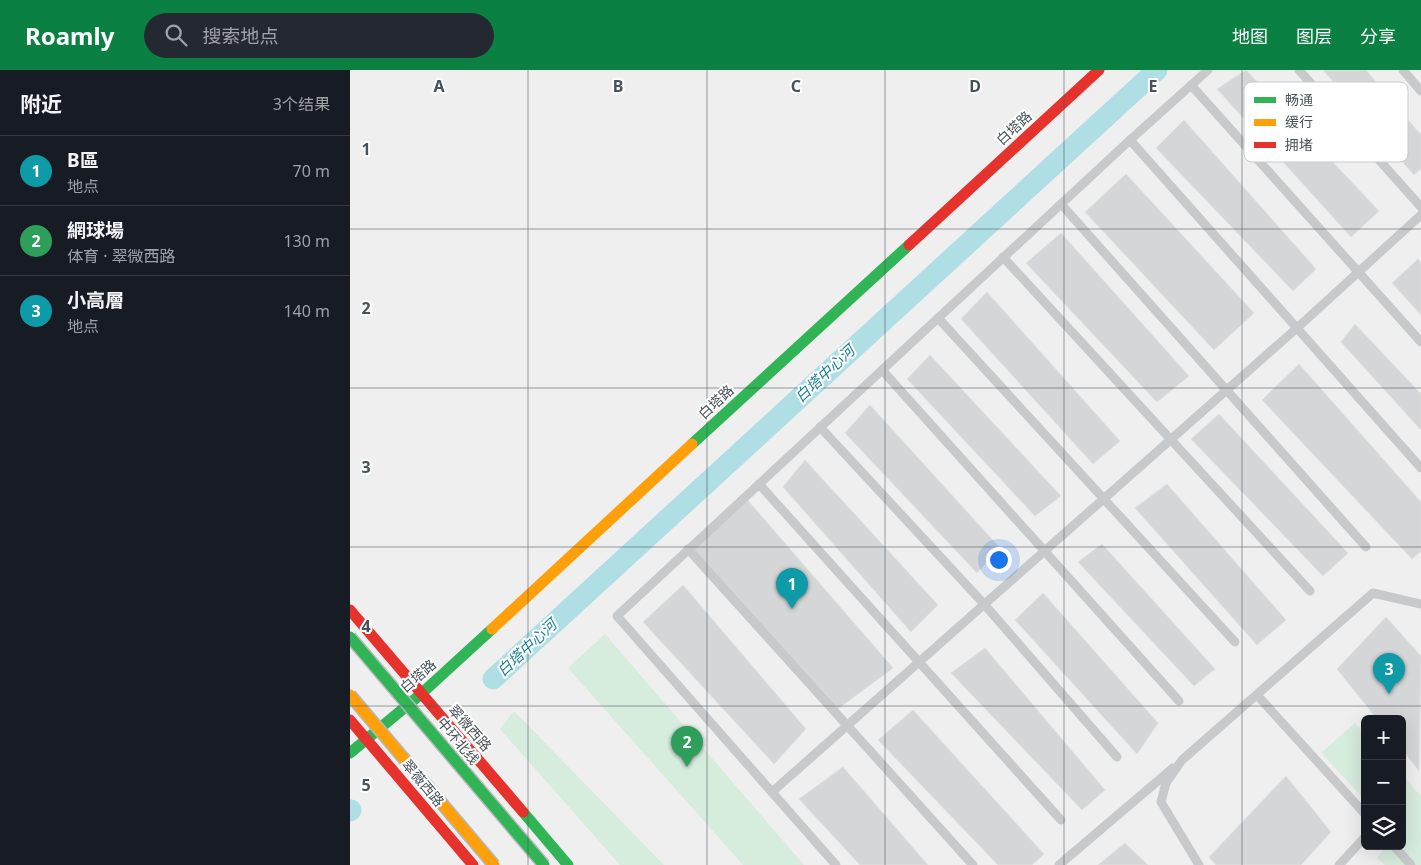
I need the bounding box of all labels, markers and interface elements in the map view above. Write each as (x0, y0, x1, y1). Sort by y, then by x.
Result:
search box (144, 13, 494, 58)
text: Roamly (25, 19, 114, 52)
icon: search (162, 21, 190, 49)
text: 搜索地点 (202, 23, 278, 49)
text: 地图 (1232, 24, 1268, 48)
text: 图层 (1296, 24, 1332, 48)
text: 分享 (1360, 24, 1396, 48)
text: A (433, 75, 445, 97)
text: B (613, 75, 623, 97)
text: C (791, 75, 801, 97)
text: D (969, 75, 981, 97)
text: E (1149, 75, 1158, 97)
legend (1244, 82, 1408, 162)
text: 附近 (20, 90, 62, 118)
text: 畅通 (1285, 90, 1313, 109)
text: 3个结果 (273, 93, 330, 115)
street label: 白塔路 (992, 106, 1035, 149)
text: 缓行 (1285, 112, 1313, 131)
text: 拥堵 (1285, 135, 1313, 154)
text: 1 (361, 138, 371, 160)
text: B區 (67, 147, 99, 173)
text: 1 (31, 160, 41, 182)
text: 70 m (293, 160, 330, 182)
text: 地点 (67, 175, 99, 197)
text: 網球場 (67, 217, 124, 243)
text: 2 (31, 230, 41, 252)
text: 130 m (283, 230, 330, 252)
text: 体育 · 翠微西路 (67, 245, 176, 267)
text: 小高層 (67, 287, 124, 313)
text: 2 (361, 297, 371, 319)
text: 3 (31, 300, 41, 322)
text: 140 m (283, 300, 330, 322)
text: 地点 (67, 315, 99, 337)
water label: 白塔中心河 (790, 338, 861, 406)
street label: 白塔路 (694, 380, 737, 423)
text: 3 (361, 456, 371, 478)
your location (986, 547, 1012, 573)
pin: 1 (776, 568, 808, 609)
water label: 白塔中心河 (492, 612, 563, 680)
text: 4 (361, 615, 371, 637)
pin: 3 (1373, 653, 1405, 694)
street label: 白塔路 (396, 655, 440, 697)
street label: 翠微西路 (445, 700, 496, 755)
street label: 中环北线 (433, 713, 484, 768)
map controls (1361, 715, 1406, 850)
button: + (1361, 715, 1406, 760)
pin: 2 (671, 726, 703, 767)
street label: 翠薇西路 (398, 755, 449, 810)
button: − (1361, 760, 1406, 805)
text: 5 (361, 774, 371, 796)
button: layers (1361, 805, 1406, 850)

